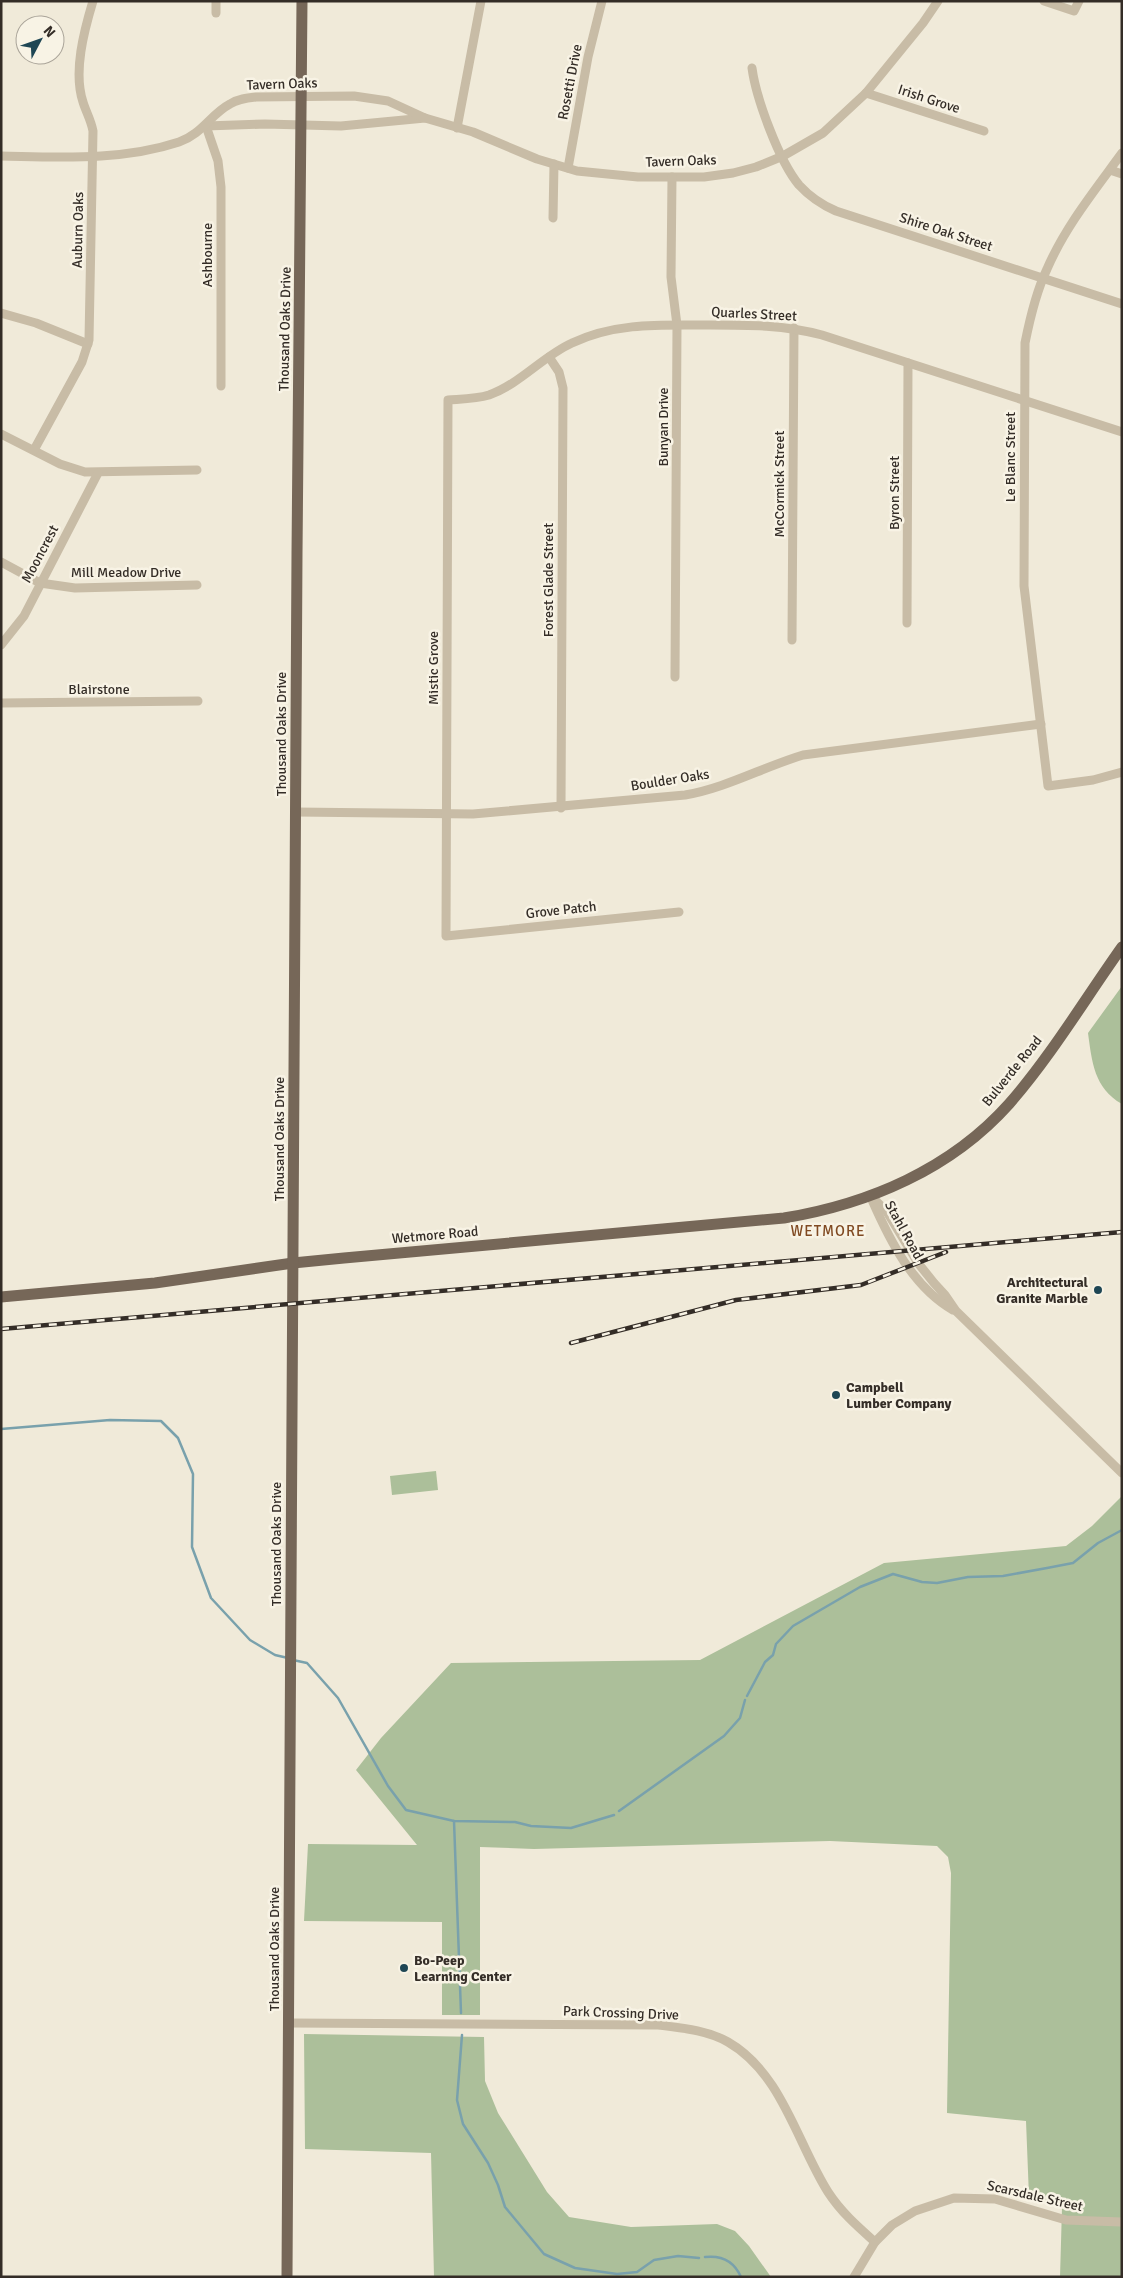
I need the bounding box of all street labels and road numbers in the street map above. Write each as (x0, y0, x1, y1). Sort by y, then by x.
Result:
street label: Rosetti Drive (554, 43, 586, 121)
street label: Tavern Oaks (246, 74, 318, 94)
street label: Irish Grove (896, 81, 962, 117)
street label: Tavern Oaks (645, 151, 717, 171)
street label: Auburn Oaks (69, 192, 87, 268)
street label: Shire Oak Street (897, 209, 995, 255)
street label: Ashbourne (199, 223, 216, 287)
street label: Thousand Oaks Drive (275, 267, 295, 391)
street label: Quarles Street (711, 303, 797, 325)
street label: Bunyan Drive (655, 387, 672, 467)
street label: Le Blanc Street (1002, 412, 1019, 502)
street label: McCormick Street (771, 430, 788, 537)
street label: Byron Street (886, 456, 903, 530)
street label: Mooncrest (18, 522, 62, 586)
street label: Forest Glade Street (540, 523, 557, 637)
street label: Mill Meadow Drive (71, 564, 181, 581)
street label: Mistic Grove (425, 631, 442, 705)
street label: Thousand Oaks Drive (273, 672, 290, 796)
street label: Blairstone (68, 681, 130, 698)
street label: Boulder Oaks (629, 765, 711, 795)
street label: Grove Patch (525, 898, 597, 922)
street label: Bulverde Road (978, 1032, 1046, 1110)
street label: Thousand Oaks Drive (271, 1077, 288, 1201)
street label: Stahl Road (881, 1198, 927, 1262)
street label: Wetmore Road (391, 1223, 479, 1247)
street label: Thousand Oaks Drive (268, 1482, 285, 1606)
street label: Thousand Oaks Drive (266, 1887, 283, 2011)
street label: Park Crossing Drive (563, 2002, 679, 2024)
street label: Scarsdale Street (985, 2177, 1085, 2215)

